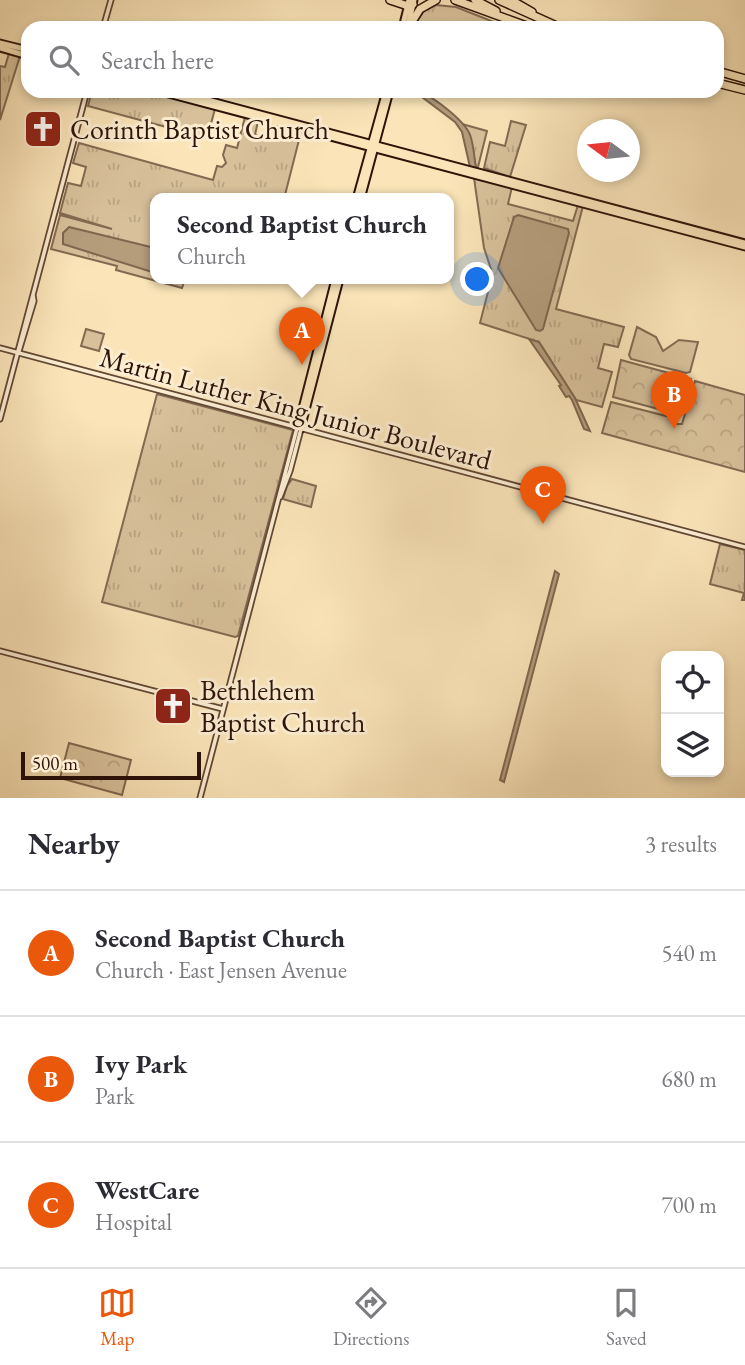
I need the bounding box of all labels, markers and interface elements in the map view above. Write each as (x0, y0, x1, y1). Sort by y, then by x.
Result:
search box (21, 21, 724, 98)
icon: search (45, 41, 83, 79)
text: Search here (101, 43, 214, 77)
church icon: Corinth Baptist Church (22, 108, 64, 150)
place label: Corinth Baptist Church (70, 111, 329, 147)
north arrow (577, 119, 640, 182)
popup (150, 193, 454, 284)
text: Second Baptist Church (177, 207, 427, 241)
text: Church (177, 241, 246, 271)
your location (460, 262, 494, 296)
pin: A (279, 307, 325, 365)
street label: Martin Luther King Junior Boulevard (96, 338, 497, 478)
pin: B (651, 371, 697, 429)
pin: C (520, 466, 566, 524)
map controls (661, 651, 724, 777)
button: locate (661, 651, 724, 714)
place label: Bethlehem Baptist Church (200, 672, 365, 740)
church icon: Bethlehem Baptist Church (152, 685, 194, 727)
button: layers (661, 714, 724, 777)
scale bar (21, 749, 201, 781)
text: 500 m (32, 751, 78, 776)
text: Nearby (28, 824, 120, 863)
text: 3 results (645, 829, 717, 859)
text: Second Baptist Church (95, 921, 345, 955)
text: A (43, 938, 59, 968)
text: 540 m (661, 938, 717, 968)
text: Church · East Jensen Avenue (95, 955, 347, 985)
text: Ivy Park (95, 1047, 187, 1081)
text: B (44, 1064, 58, 1094)
text: 680 m (661, 1064, 717, 1094)
text: Park (95, 1081, 134, 1111)
text: WestCare (95, 1173, 199, 1207)
text: C (43, 1190, 59, 1220)
text: 700 m (661, 1190, 717, 1220)
text: Hospital (95, 1207, 172, 1237)
tab: Map (98, 1284, 136, 1351)
tab: Directions (333, 1284, 409, 1351)
tab: Saved (606, 1284, 647, 1351)

